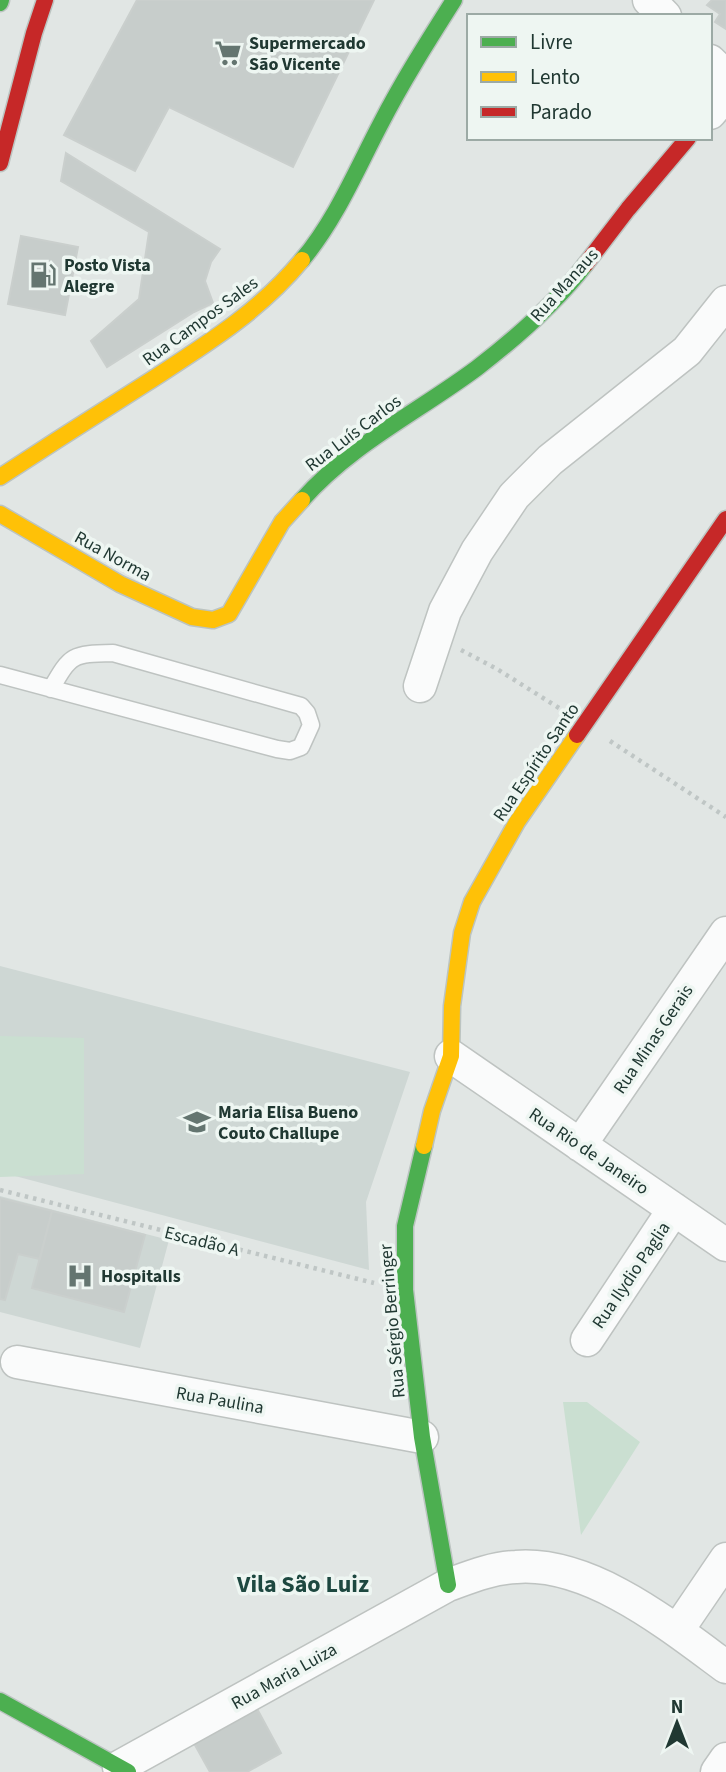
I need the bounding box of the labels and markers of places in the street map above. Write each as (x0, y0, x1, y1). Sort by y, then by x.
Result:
place label: Supermercado São Vicente (249, 31, 366, 77)
supermarket icon: Supermercado São Vicente (213, 38, 243, 68)
place label: Posto Vista Alegre (63, 253, 151, 299)
fuel station icon: Posto Vista Alegre (28, 260, 58, 290)
place label: Maria Elisa Bueno Couto Challupe (218, 1100, 358, 1146)
school or university icon: Maria Elisa Bueno Couto Challupe (182, 1107, 212, 1137)
hospital icon: HospitalIs (65, 1261, 95, 1291)
place label: HospitalIs (101, 1264, 181, 1289)

